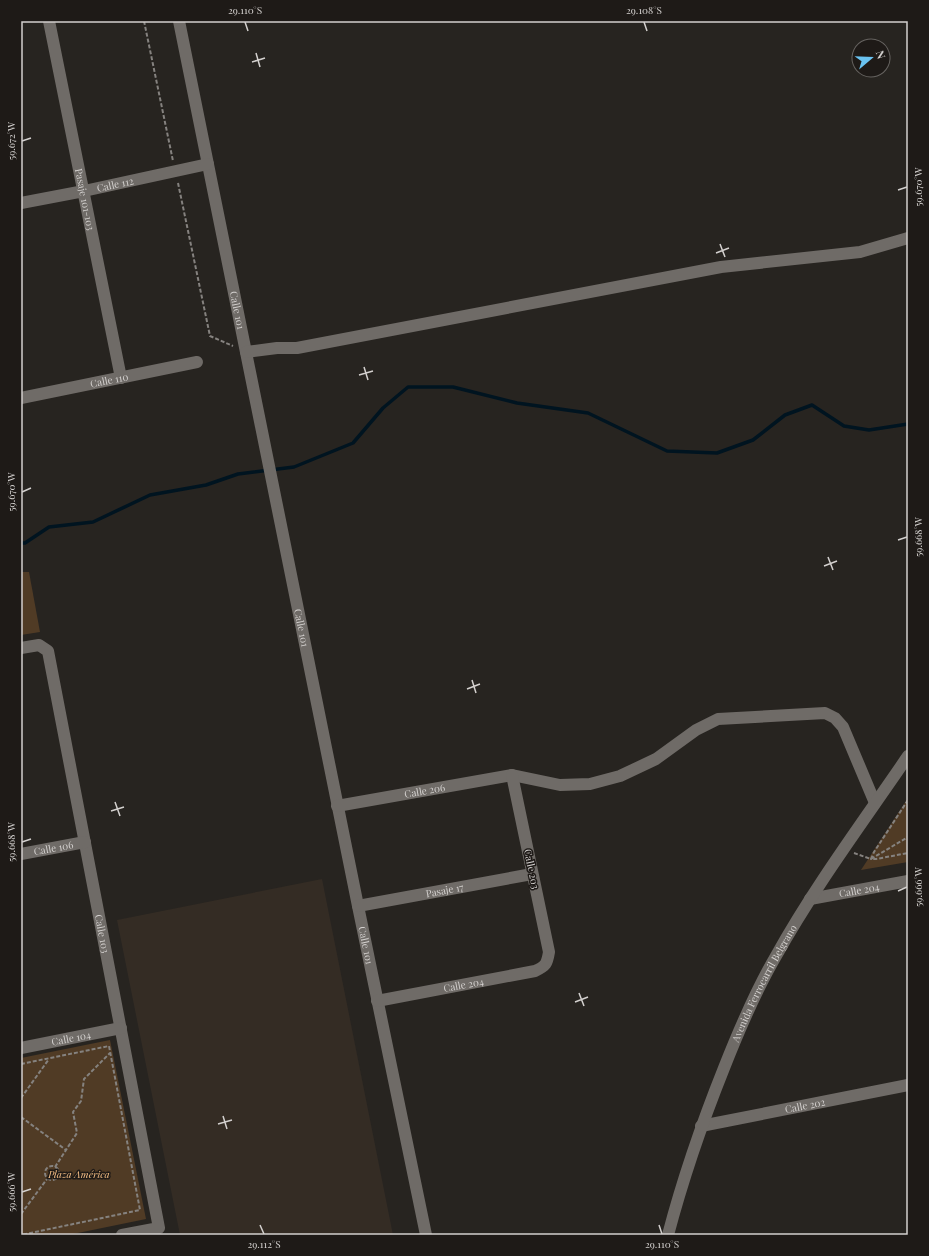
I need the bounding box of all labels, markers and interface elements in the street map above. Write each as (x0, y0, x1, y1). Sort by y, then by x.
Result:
text: 29.110°S (228, 3, 262, 17)
text: 29.108°S (626, 3, 662, 17)
north arrow (851, 38, 891, 78)
text: N (873, 48, 889, 61)
text: 59.672°W (4, 121, 18, 160)
street label: Pasaje 101-103 (72, 167, 98, 232)
text: 59.670°W (911, 167, 925, 207)
street label: Calle 112 (95, 173, 135, 195)
street label: Calle 101 (227, 290, 248, 331)
street label: Calle 110 (89, 369, 129, 391)
text: 59.670°W (4, 472, 18, 512)
text: 59.668°W (911, 516, 925, 557)
street label: Calle 101 (291, 607, 312, 648)
street label: Calle 206 (403, 780, 446, 801)
text: 59.668°W (4, 821, 18, 862)
street label: Calle 106 (33, 837, 74, 858)
street label: Calle 203 (521, 848, 543, 891)
text: 59.666°W (911, 866, 925, 907)
street label: Calle 204 (838, 879, 881, 901)
street label: Pasaje 17 (424, 880, 465, 900)
street label: Calle 103 (92, 913, 113, 955)
street label: Avenida Ferrocarril Belgrano (728, 921, 800, 1045)
street label: Calle 101 (355, 925, 377, 966)
street label: Calle 204 (442, 974, 485, 995)
street label: Calle 104 (50, 1027, 92, 1049)
street label: Calle 202 (784, 1095, 826, 1116)
park label: Plaza América (47, 1167, 110, 1181)
text: 59.666°W (4, 1171, 18, 1212)
text: 29.112°S (247, 1237, 281, 1251)
text: 29.110°S (645, 1237, 679, 1251)

